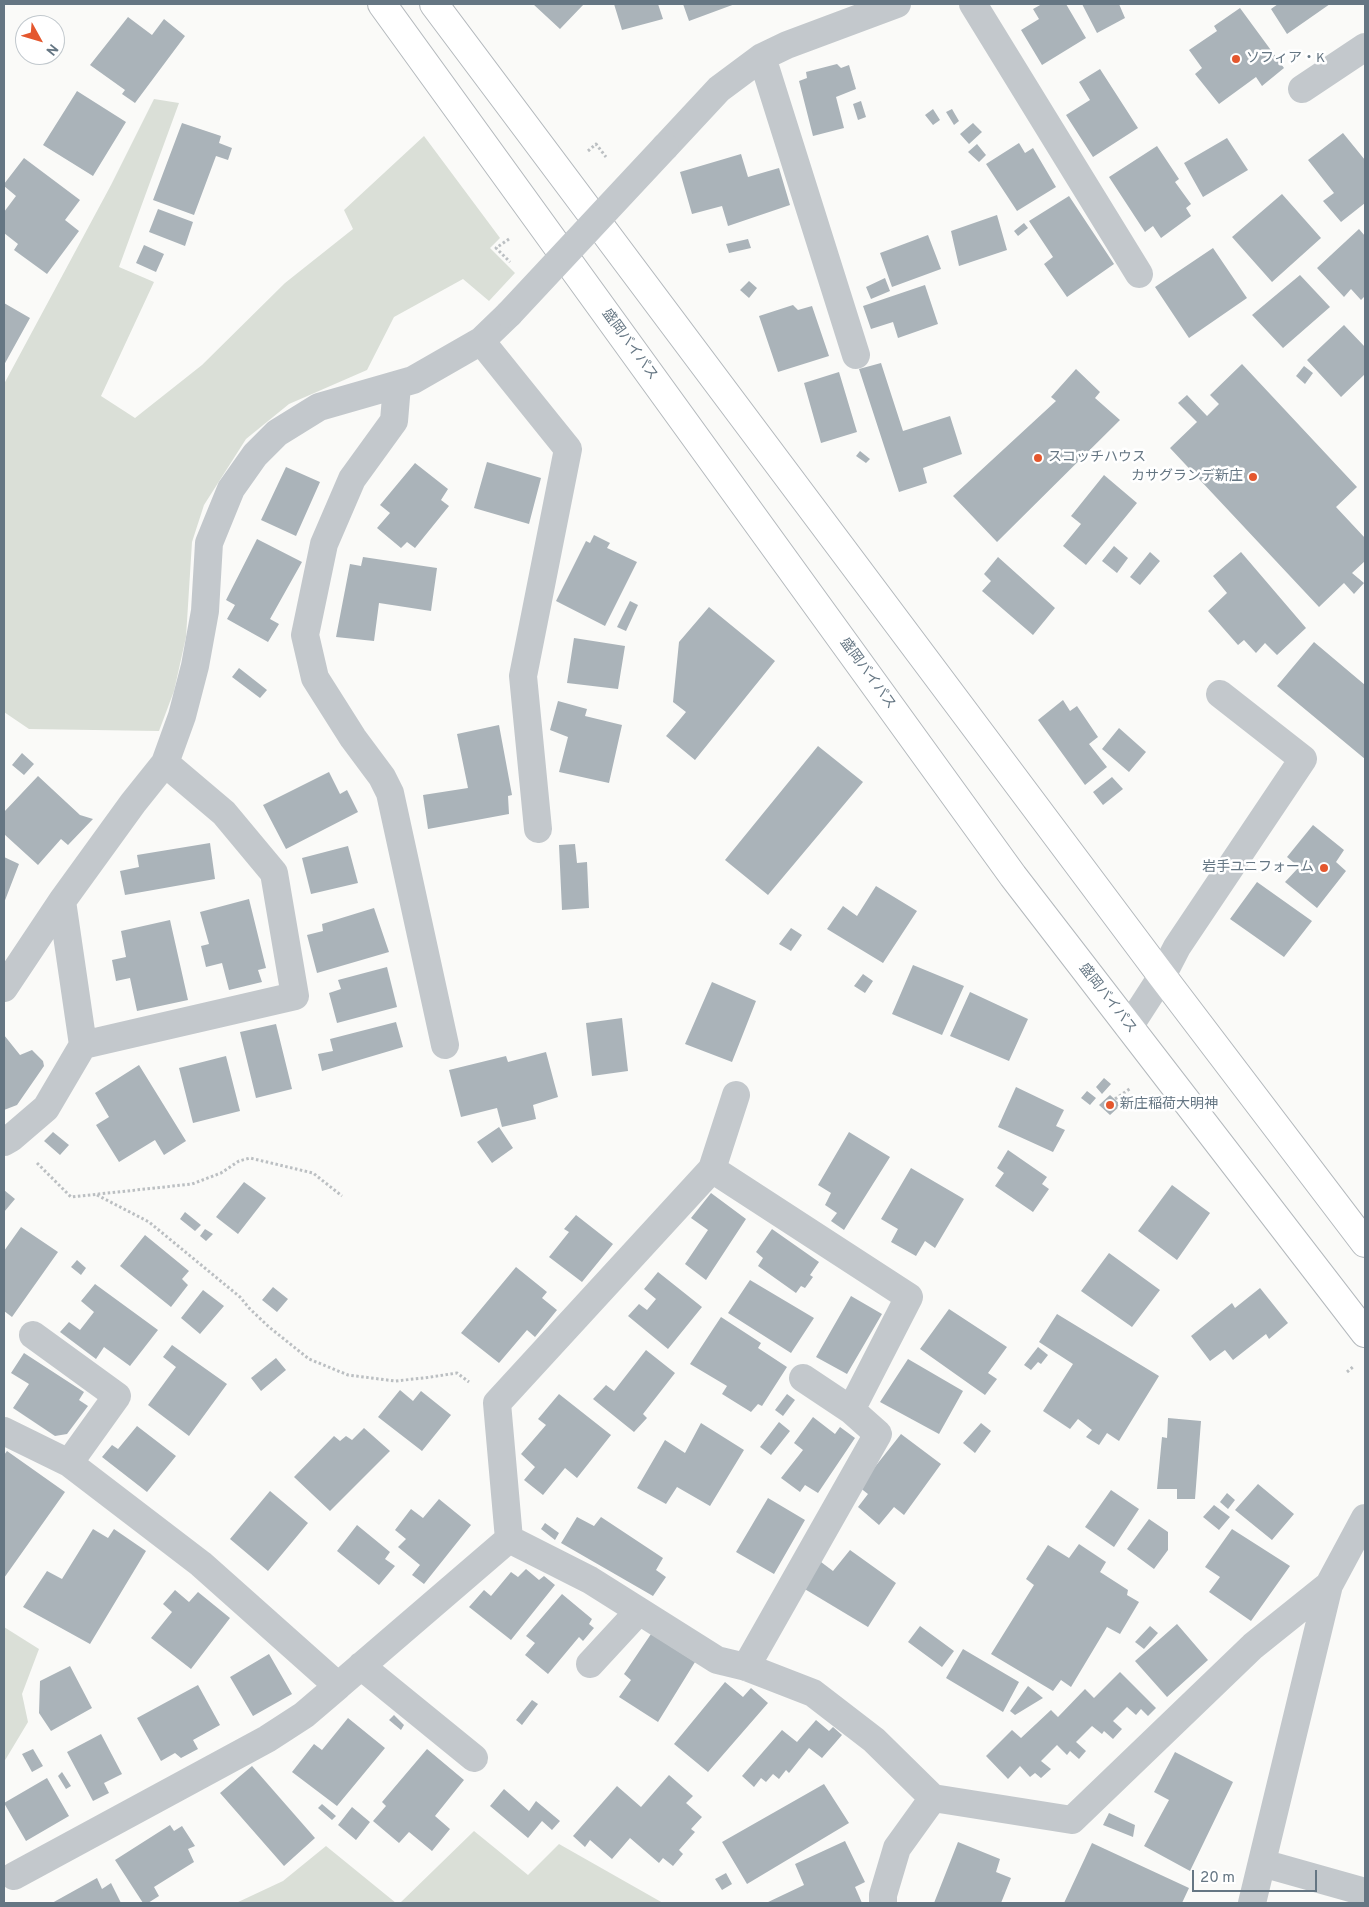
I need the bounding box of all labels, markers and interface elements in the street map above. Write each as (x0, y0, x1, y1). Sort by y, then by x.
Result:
north arrow (15, 15, 65, 65)
text: N (41, 40, 61, 58)
place label: ソフィア・K (1246, 51, 1325, 67)
marker: ソフィア・K (1230, 53, 1242, 65)
street label: 盛岡バイパス (598, 306, 660, 384)
place label: スコッチハウス (1048, 450, 1146, 466)
marker: スコッチハウス (1032, 452, 1044, 464)
place label: カサグランデ新庄 (1131, 469, 1243, 485)
marker: カサグランデ新庄 (1247, 471, 1259, 483)
street label: 盛岡バイパス (836, 635, 898, 713)
place label: 岩手ユニフォーム (1202, 860, 1314, 876)
marker: 岩手ユニフォーム (1318, 862, 1330, 874)
street label: 盛岡バイパス (1075, 961, 1139, 1037)
place label: 新庄稲荷大明神 (1120, 1097, 1218, 1113)
marker: 新庄稲荷大明神 (1104, 1099, 1116, 1111)
scale bar (1194, 1860, 1319, 1892)
text: 20 m (1200, 1869, 1235, 1888)

